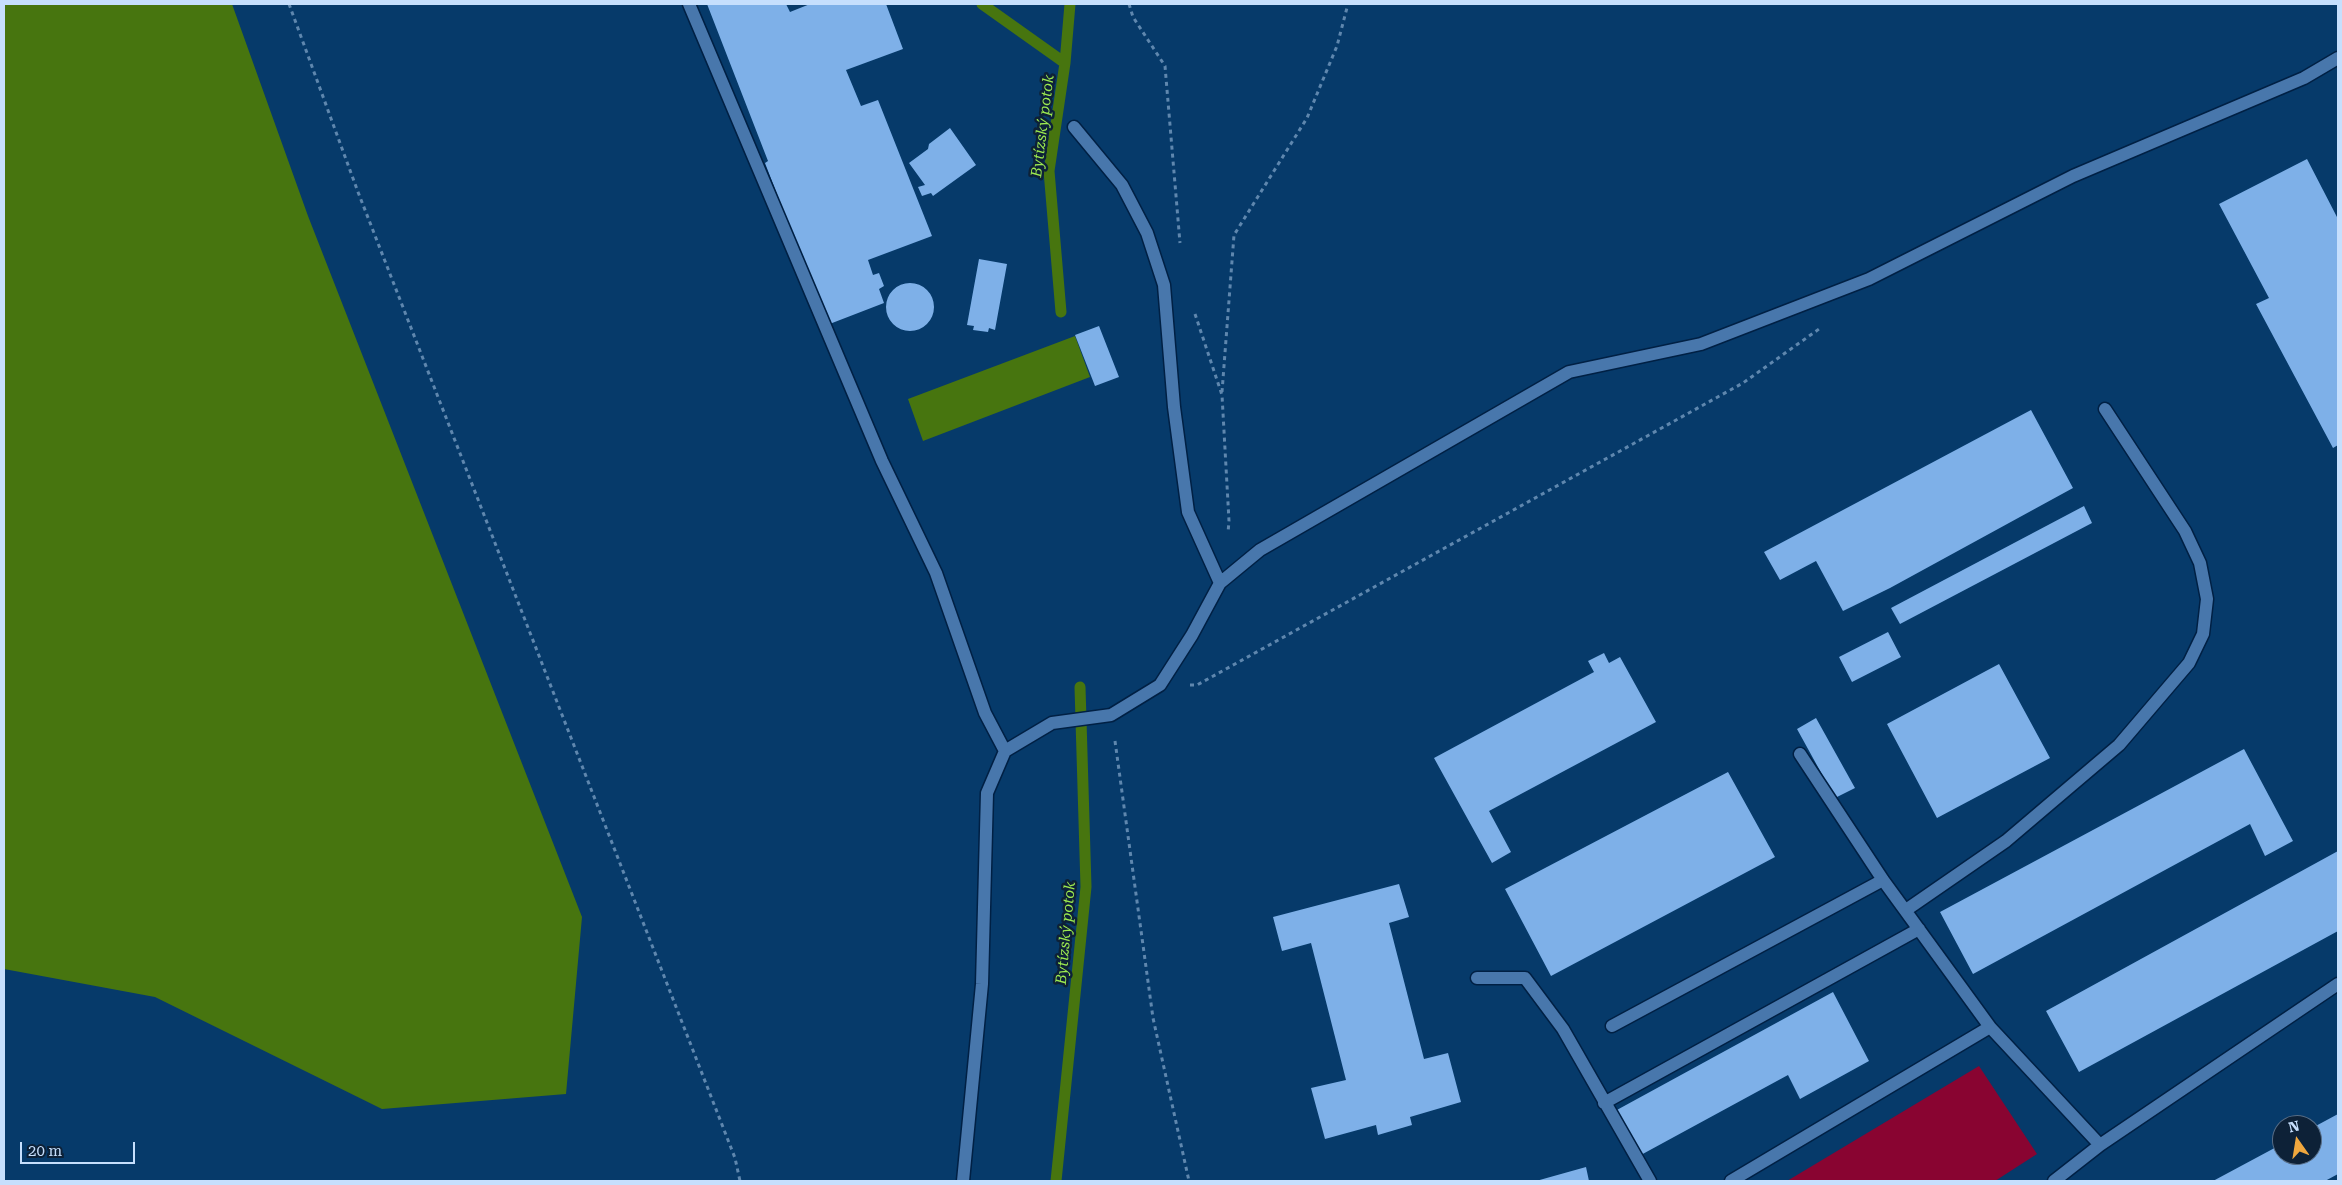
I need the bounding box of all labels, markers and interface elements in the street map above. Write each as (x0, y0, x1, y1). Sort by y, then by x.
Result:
water label: Bytízský potok (1028, 74, 1058, 178)
water label: Bytízský potok (1053, 881, 1079, 985)
north arrow (2272, 1115, 2322, 1165)
text: N (2287, 1117, 2301, 1135)
scale bar (22, 1132, 138, 1164)
text: 20 m (28, 1142, 62, 1160)

